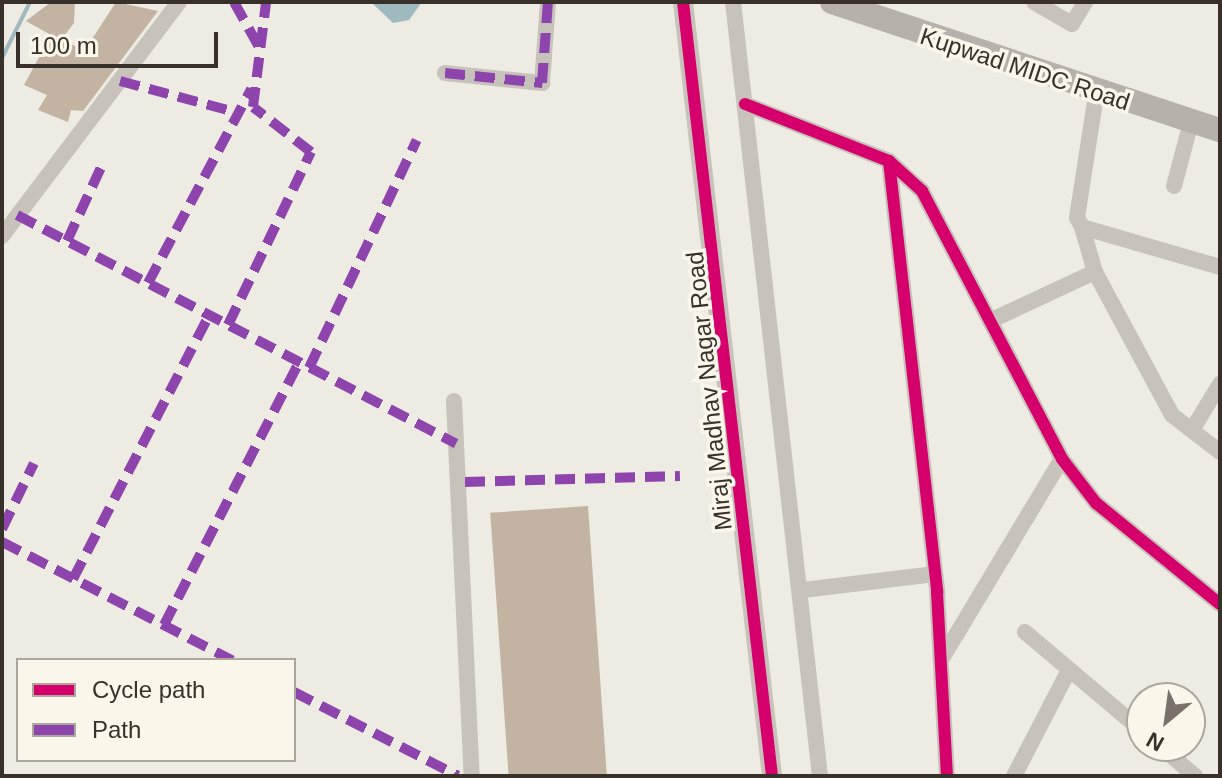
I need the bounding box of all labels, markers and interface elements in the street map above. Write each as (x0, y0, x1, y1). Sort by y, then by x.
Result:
scale bar (20, 16, 222, 66)
street label: Kupwad MIDC Road (917, 22, 1133, 116)
text: 100 m (30, 32, 97, 59)
street label: Miraj Madhav Nagar Road (680, 250, 738, 532)
legend (16, 658, 296, 762)
text: Cycle path (92, 676, 205, 703)
north arrow (1126, 682, 1206, 762)
text: Path (92, 716, 141, 743)
text: N (1142, 727, 1168, 756)

